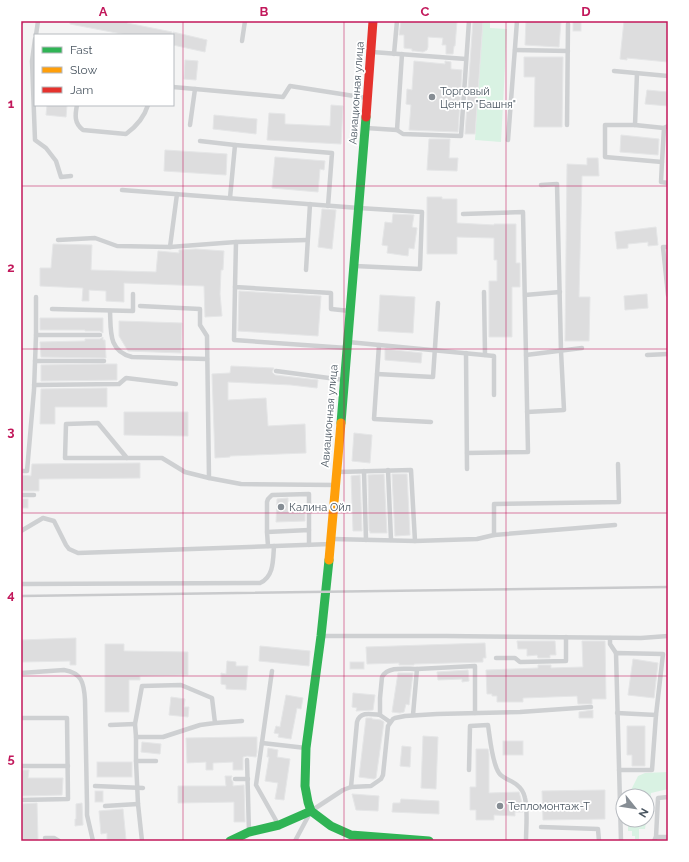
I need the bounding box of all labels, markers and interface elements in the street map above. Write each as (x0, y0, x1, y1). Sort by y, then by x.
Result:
text: A (99, 4, 108, 19)
text: B (260, 4, 269, 19)
text: C (421, 4, 430, 19)
text: D (581, 4, 591, 19)
legend (34, 34, 174, 106)
street label: Авиационная улица (346, 41, 367, 145)
text: Fast (70, 43, 93, 57)
text: Slow (70, 63, 97, 77)
text: Jam (70, 83, 93, 97)
place label: Торговый Центр "Башня" (440, 85, 516, 111)
marker: Торговый Центр "Башня" (427, 92, 437, 102)
text: 1 (8, 96, 15, 111)
text: 2 (7, 260, 15, 275)
street label: Авиационная улица (319, 364, 340, 468)
text: 3 (7, 424, 15, 439)
place label: Калина Ойл (289, 501, 351, 514)
marker: Калина Ойл (276, 502, 286, 512)
text: 4 (7, 587, 15, 602)
text: 5 (7, 751, 15, 766)
north arrow (615, 788, 655, 828)
place label: Тепломонтаж-Т (508, 800, 590, 813)
marker: Тепломонтаж-Т (495, 801, 505, 811)
text: N (635, 806, 651, 820)

